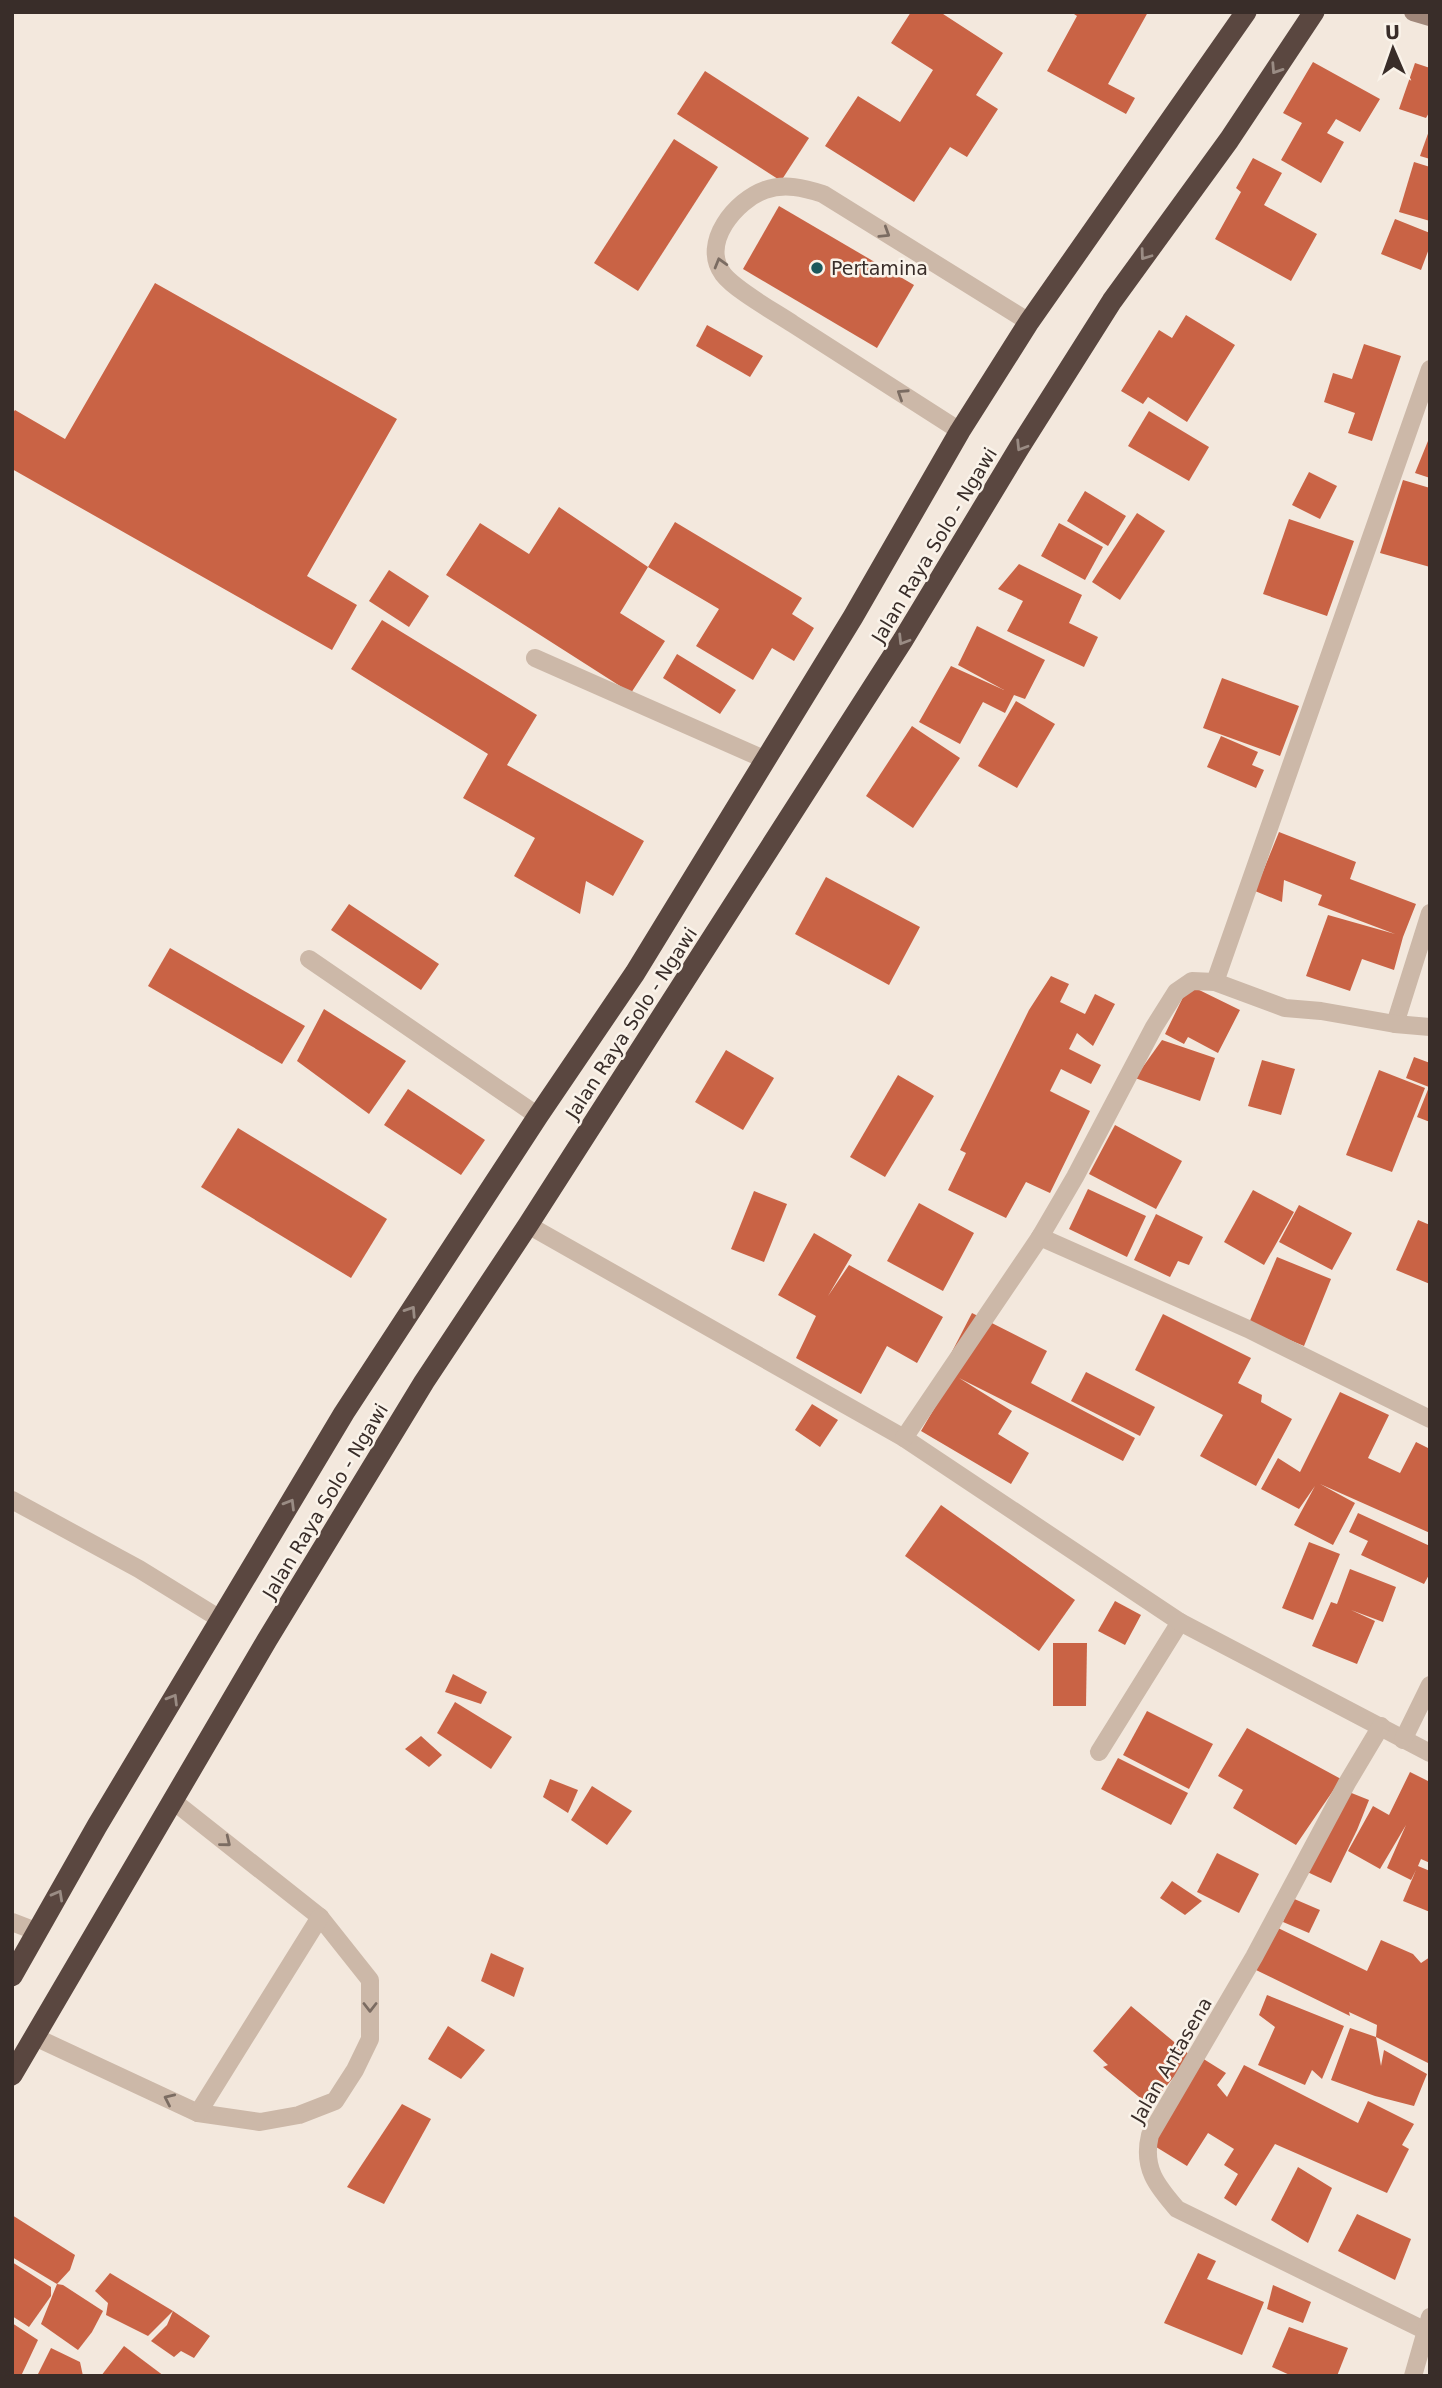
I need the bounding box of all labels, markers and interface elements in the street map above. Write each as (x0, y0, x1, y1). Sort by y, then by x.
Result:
north arrow (1358, 14, 1428, 84)
text: U (1384, 21, 1401, 43)
one-way arrow (1271, 62, 1284, 75)
one-way arrow (878, 224, 891, 237)
one-way arrow (1141, 248, 1154, 260)
one-way arrow (714, 257, 728, 269)
place label: Pertamina (831, 257, 928, 279)
marker: Pertamina (809, 260, 825, 276)
one-way arrow (897, 389, 910, 402)
one-way arrow (1016, 438, 1029, 451)
street label: Jalan Raya Solo - Ngawi (866, 443, 1001, 647)
one-way arrow (898, 633, 911, 646)
street label: Jalan Raya Solo - Ngawi (560, 923, 701, 1124)
one-way arrow (403, 1306, 415, 1319)
street label: Jalan Raya Solo - Ngawi (257, 1399, 392, 1603)
one-way arrow (281, 1498, 294, 1511)
one-way arrow (164, 1693, 177, 1706)
one-way arrow (217, 1834, 230, 1846)
one-way arrow (50, 1890, 63, 1903)
street label: Jalan Antasena (1126, 1993, 1216, 2128)
one-way arrow (362, 2002, 378, 2013)
one-way arrow (164, 2094, 176, 2108)

